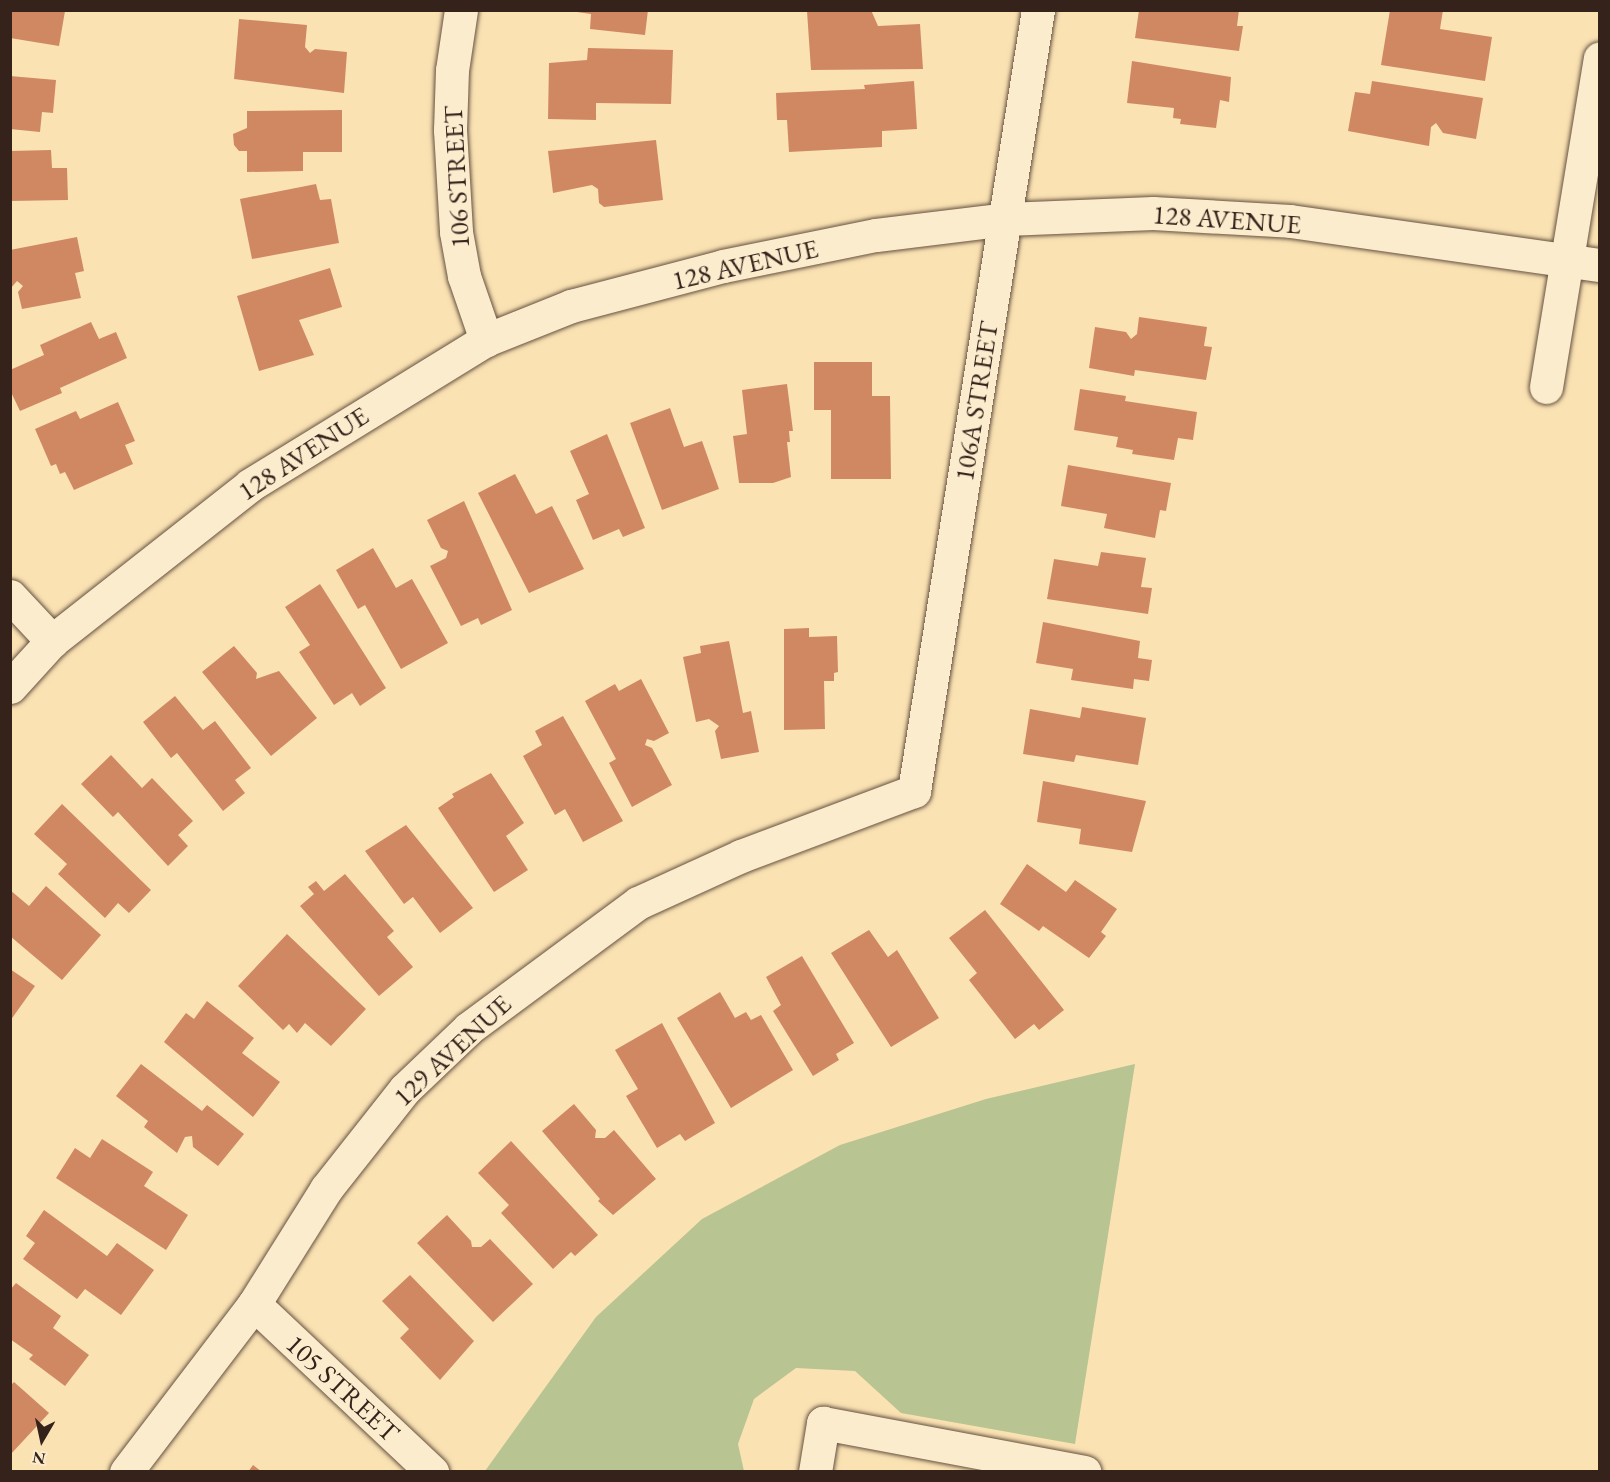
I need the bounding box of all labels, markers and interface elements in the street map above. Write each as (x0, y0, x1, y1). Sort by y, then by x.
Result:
street label: 106 STREET (436, 105, 476, 249)
street label: 128 AVENUE (1152, 198, 1302, 240)
street label: 128 AVENUE (669, 231, 821, 297)
street label: 106A STREET (947, 319, 1005, 483)
street label: 128 AVENUE (232, 399, 374, 507)
street label: 129 AVENUE (386, 987, 518, 1113)
street label: 105 STREET (280, 1327, 406, 1449)
north arrow (12, 1410, 72, 1470)
text: N (31, 1447, 47, 1470)

